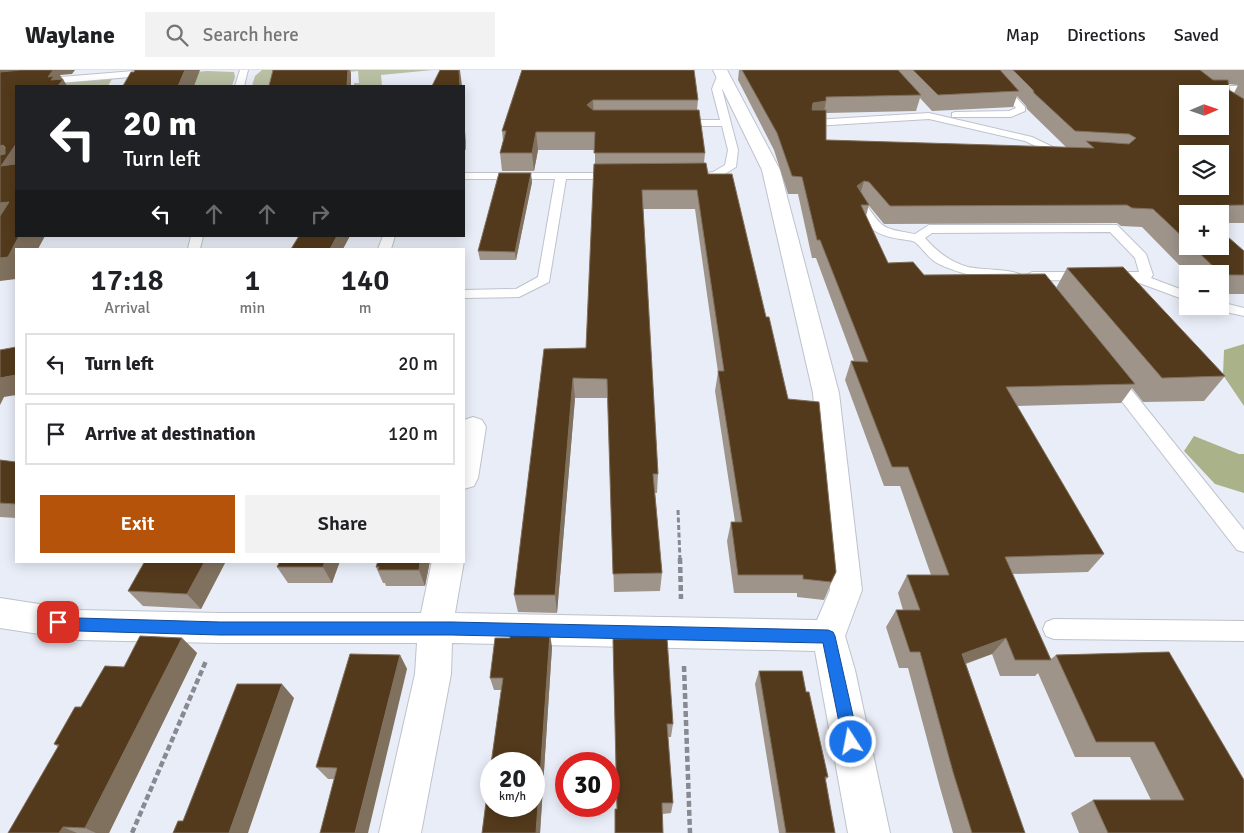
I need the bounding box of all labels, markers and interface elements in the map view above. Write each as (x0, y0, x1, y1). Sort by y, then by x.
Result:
search box (145, 12, 495, 57)
text: Waylane (25, 20, 115, 50)
icon: search (163, 21, 191, 49)
text: Search here (203, 23, 299, 47)
text: Map (1006, 24, 1039, 46)
text: Directions (1067, 24, 1146, 46)
text: Saved (1174, 24, 1219, 46)
north arrow (1179, 85, 1229, 135)
map controls (1179, 85, 1229, 315)
text: 20 m (123, 102, 197, 145)
icon: left (40, 105, 105, 170)
text: Turn left (123, 145, 201, 172)
button: layers (1179, 145, 1229, 195)
icon: left (147, 200, 175, 228)
icon: ahead (200, 200, 228, 228)
icon: ahead (253, 200, 281, 228)
icon: right (306, 200, 334, 228)
button: + (1179, 205, 1229, 255)
text: 17:18 (91, 262, 164, 299)
text: 1 (244, 262, 260, 299)
text: 140 (341, 262, 389, 299)
button: − (1179, 265, 1229, 315)
text: Arrival (104, 298, 150, 318)
text: min (239, 298, 265, 318)
text: m (359, 298, 371, 318)
icon: left (42, 350, 70, 378)
text: Turn left (85, 352, 154, 376)
text: 20 m (398, 352, 438, 376)
icon: arrive (42, 420, 70, 448)
text: Arrive at destination (85, 422, 256, 446)
text: 120 m (388, 422, 438, 446)
button: Exit (40, 495, 235, 553)
button: Share (245, 495, 440, 553)
pin (37, 601, 79, 643)
icon: arrive (44, 608, 72, 636)
position arrow (824, 715, 876, 767)
speed limit sign: 30 (555, 752, 620, 817)
text: 20 (499, 763, 526, 794)
text: km/h (499, 789, 526, 804)

